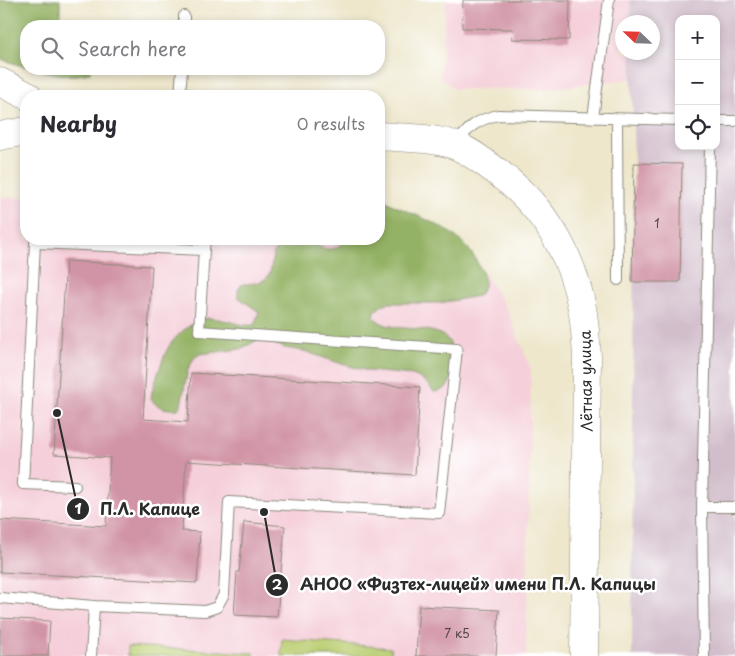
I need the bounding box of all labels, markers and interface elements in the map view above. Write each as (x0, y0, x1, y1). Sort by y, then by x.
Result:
north arrow (615, 15, 660, 60)
map controls (675, 15, 720, 150)
button: + (675, 15, 720, 60)
search box (20, 20, 385, 75)
icon: search (38, 34, 66, 62)
text: Search here (78, 34, 187, 62)
button: − (675, 60, 720, 105)
button: locate (675, 105, 720, 150)
text: Nearby (40, 107, 117, 139)
text: 0 results (297, 111, 365, 135)
house number: 1 (654, 214, 660, 232)
street label: Лётная улица (573, 329, 597, 432)
callout: П.Л. Капице (65, 494, 210, 525)
text: 1 (74, 496, 82, 519)
text: П.Л. Капице (100, 496, 200, 520)
callout: АНОО «Физтех-лицей» имени П.Л. Капицы (264, 569, 666, 600)
text: АНОО «Физтех-лицей» имени П.Л. Капицы (300, 571, 656, 595)
text: 2 (272, 572, 283, 595)
house number: 7 к5 (444, 624, 470, 642)

